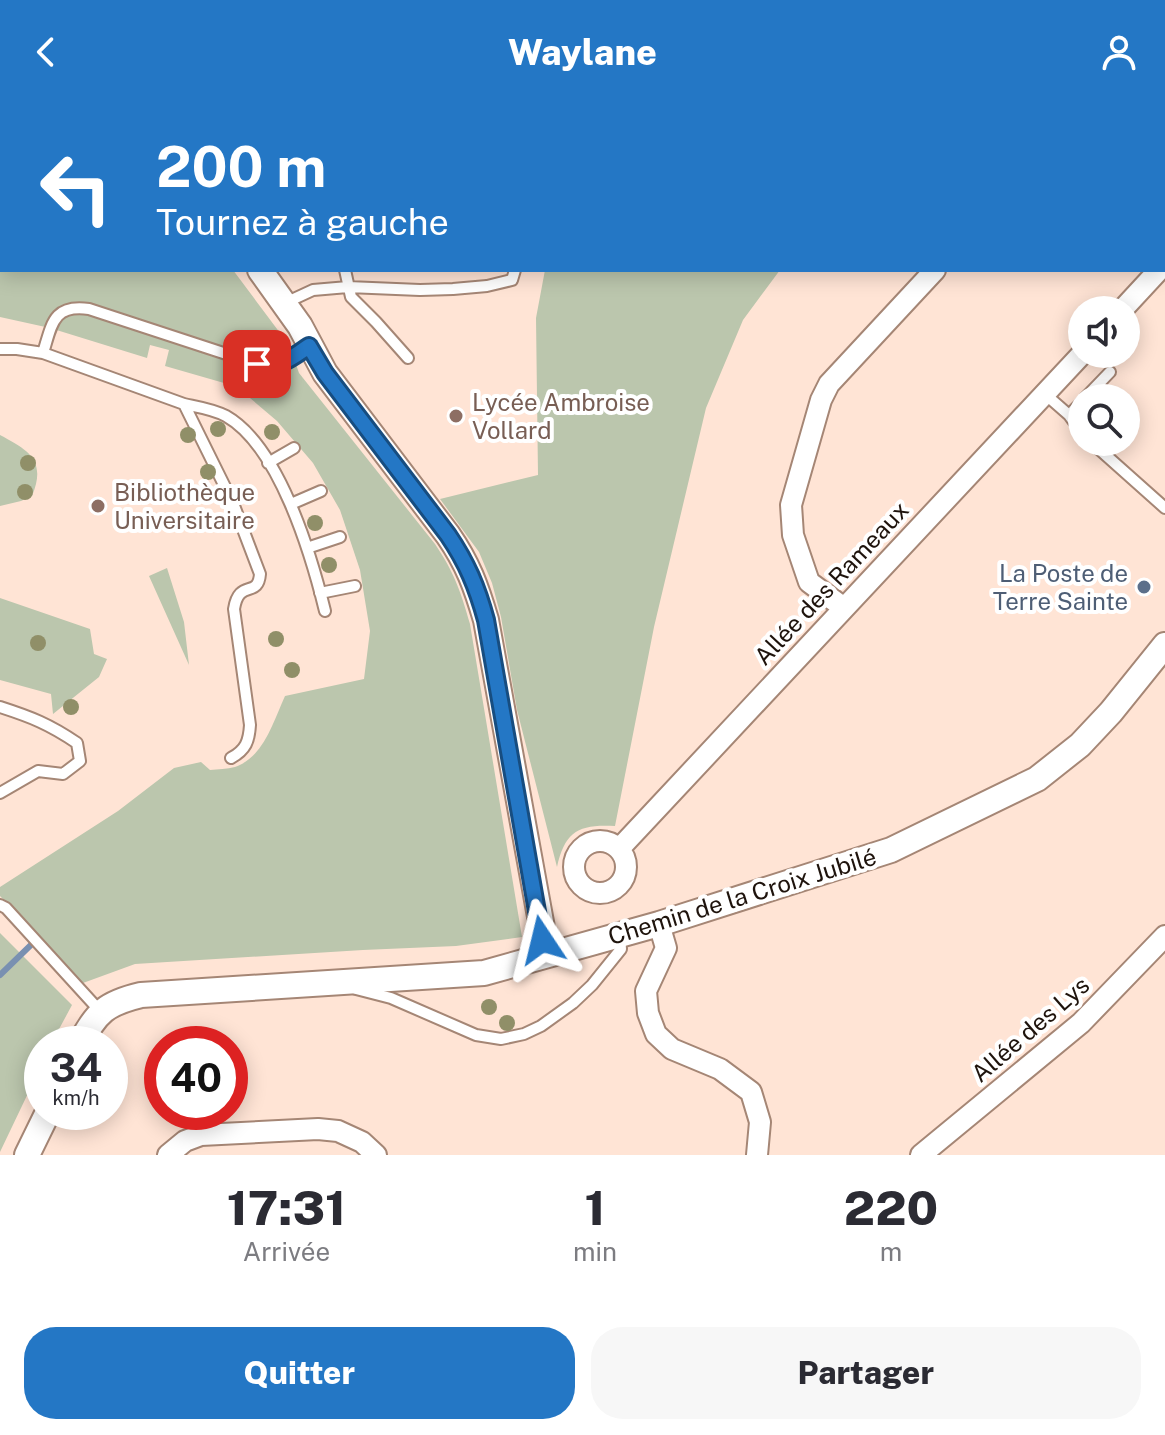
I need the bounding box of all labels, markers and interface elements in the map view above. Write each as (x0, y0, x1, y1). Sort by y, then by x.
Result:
icon: back (24, 30, 68, 74)
icon: person (1097, 30, 1141, 74)
text: Waylane (508, 31, 657, 73)
text: 200 m (156, 134, 326, 200)
icon: left (24, 136, 128, 240)
text: Tournez à gauche (156, 201, 449, 243)
map controls (1068, 296, 1140, 456)
button: sound (1068, 296, 1140, 368)
pin (223, 330, 291, 398)
icon: arrive (235, 342, 279, 386)
button: search (1068, 384, 1140, 456)
place label: Lycée Ambroise Vollard (472, 388, 650, 444)
marker: Lycée Ambroise Vollard (447, 407, 465, 425)
place label: Bibliothèque Universitaire (114, 478, 255, 534)
street label: Allée des Rameaux (748, 496, 914, 670)
marker: Bibliothèque Universitaire (89, 497, 107, 515)
place label: La Poste de Terre Sainte (993, 559, 1128, 615)
marker: La Poste de Terre Sainte (1135, 578, 1153, 596)
street label: Chemin de la Croix Jubilé (605, 842, 879, 950)
position arrow (500, 898, 584, 982)
street label: Allée des Lys (966, 970, 1094, 1088)
speed limit sign: 40 (144, 1026, 248, 1130)
text: 34 (50, 1044, 102, 1091)
text: km/h (52, 1086, 100, 1110)
text: 17:31 (227, 1179, 346, 1236)
text: 1 (584, 1179, 605, 1236)
text: 220 (844, 1179, 938, 1236)
text: Arrivée (243, 1236, 330, 1267)
text: min (573, 1236, 617, 1267)
text: m (880, 1236, 902, 1267)
button: Quitter (24, 1327, 575, 1419)
button: Partager (591, 1327, 1141, 1419)

